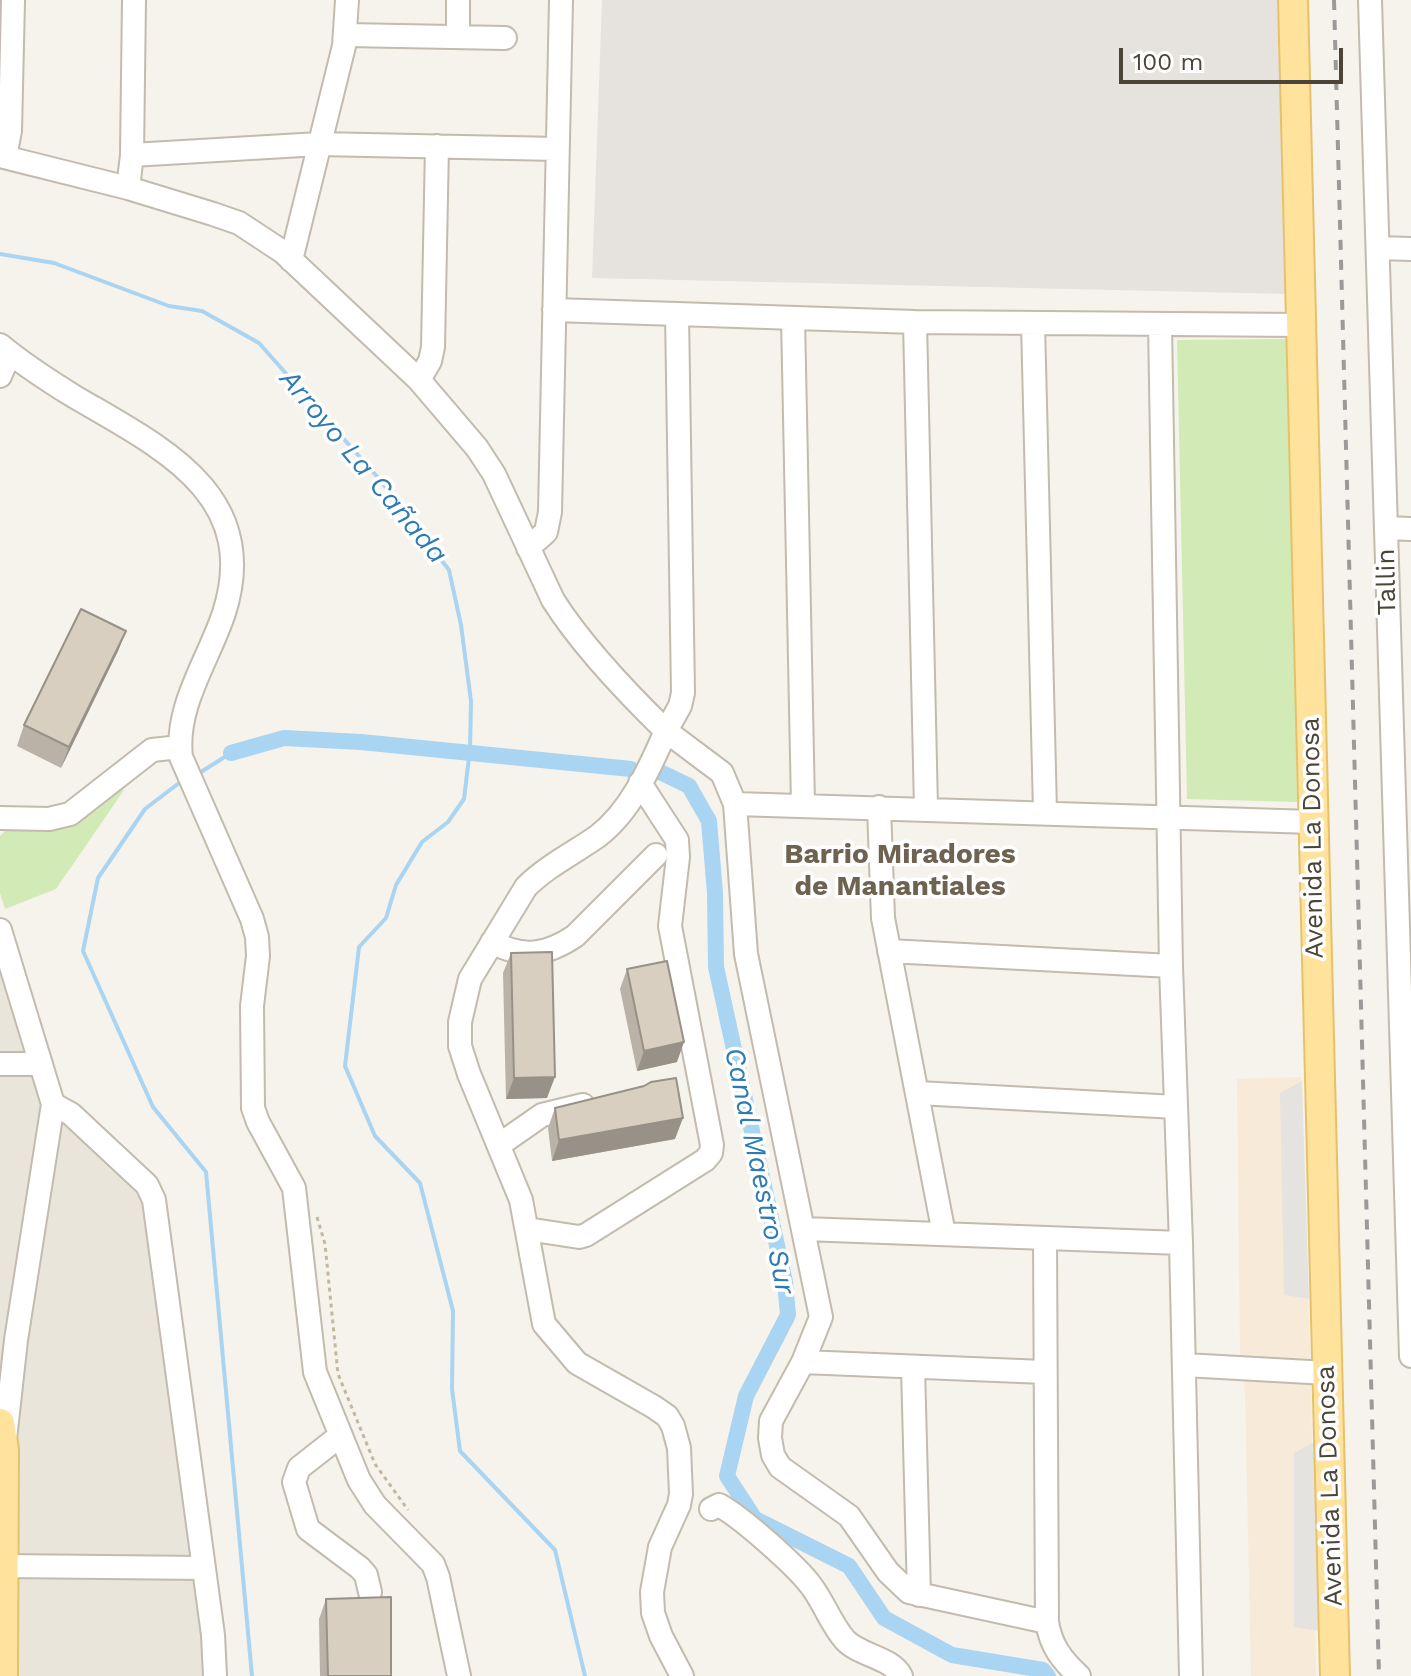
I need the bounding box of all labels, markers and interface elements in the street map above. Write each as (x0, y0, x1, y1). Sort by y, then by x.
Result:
scale bar (1123, 32, 1347, 82)
text: 100 m (1133, 48, 1203, 76)
water label: Arroyo La Cañada (272, 363, 454, 571)
street label: Tallin (1371, 548, 1403, 616)
street label: Avenida La Donosa (1295, 717, 1331, 959)
district label: Barrio Miradores de Manantiales (784, 838, 1016, 904)
water label: Canal Maestro Sur (716, 1044, 802, 1298)
street label: Avenida La Donosa (1310, 1365, 1350, 1607)

